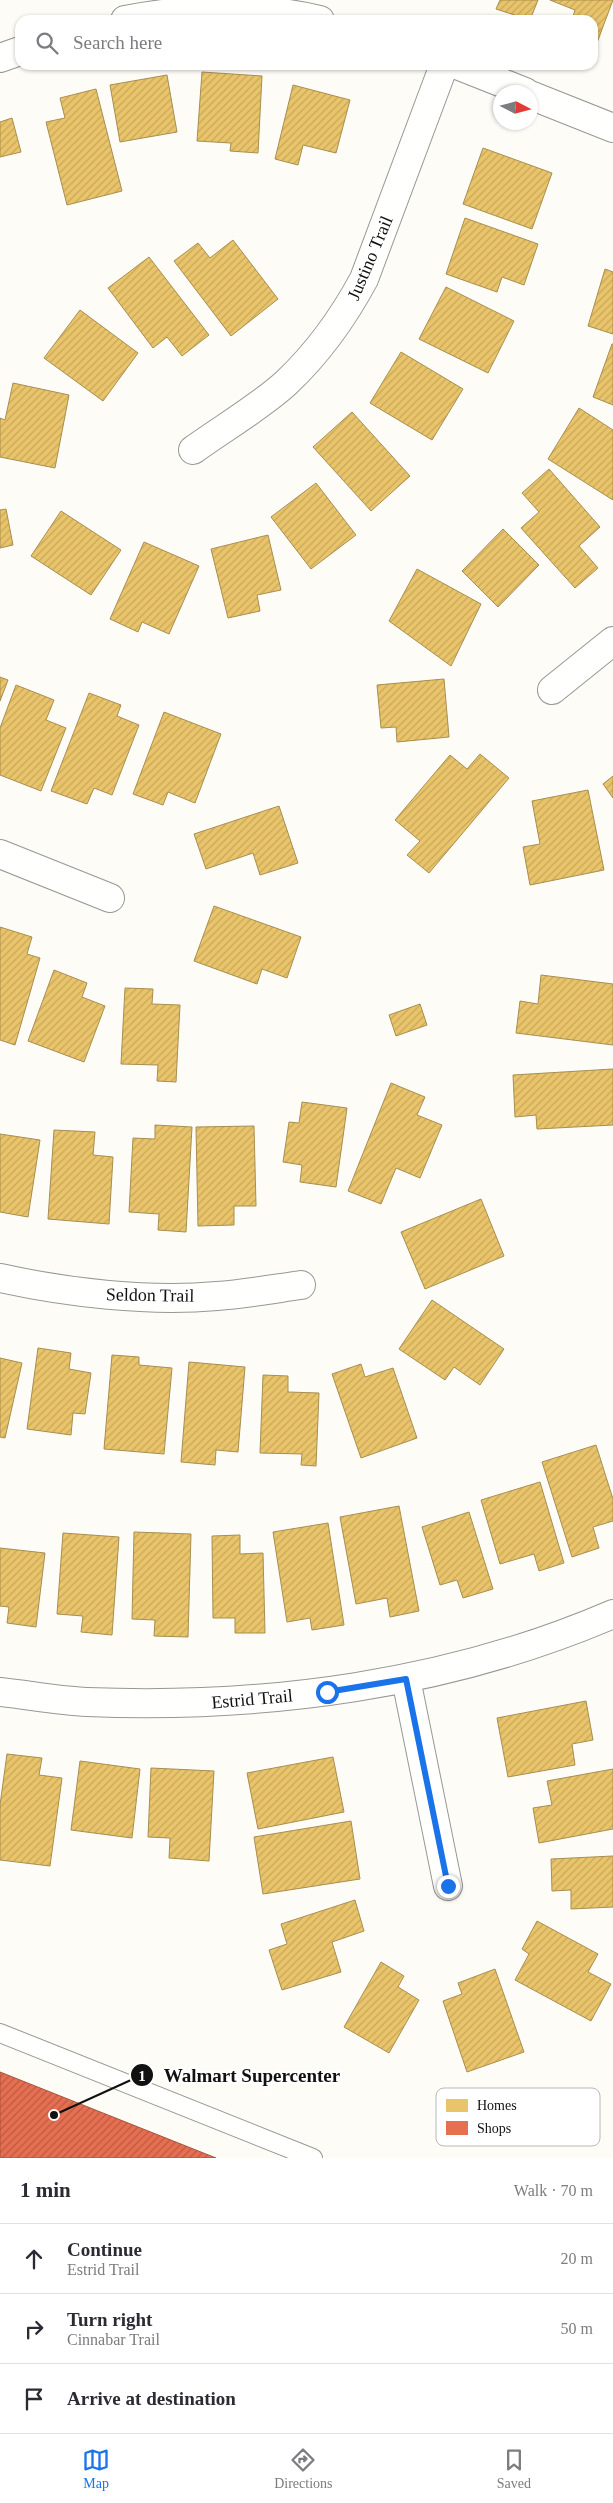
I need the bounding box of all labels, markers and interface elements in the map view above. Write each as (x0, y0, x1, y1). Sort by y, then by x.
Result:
search box (15, 15, 598, 70)
icon: search (33, 29, 61, 57)
text: Search here (73, 32, 162, 53)
north arrow (493, 85, 538, 130)
street label: Justino Trail (343, 213, 397, 303)
street label: Seldon Trail (106, 1284, 194, 1306)
route start (316, 1681, 339, 1704)
street label: Estrid Trail (211, 1685, 293, 1713)
route end (437, 1875, 460, 1898)
callout: Walmart Supercenter (129, 2058, 350, 2092)
text: Walmart Supercenter (164, 2065, 341, 2086)
text: 1 (138, 2068, 146, 2084)
legend (436, 2088, 600, 2146)
text: Homes (477, 2098, 517, 2113)
text: Shops (477, 2121, 511, 2136)
text: 1 min (20, 2178, 71, 2202)
text: Walk · 70 m (514, 2182, 593, 2199)
text: Continue (67, 2239, 142, 2260)
icon: ahead (20, 2245, 48, 2273)
text: 20 m (561, 2250, 593, 2267)
text: Estrid Trail (67, 2261, 139, 2278)
text: Turn right (67, 2309, 152, 2330)
icon: right (20, 2315, 48, 2343)
text: 50 m (561, 2320, 593, 2337)
text: Cinnabar Trail (67, 2331, 160, 2348)
icon: arrive (20, 2385, 48, 2413)
text: Arrive at destination (67, 2388, 236, 2409)
tab: Map (82, 2446, 110, 2492)
tab: Directions (274, 2446, 333, 2492)
tab: Saved (497, 2446, 531, 2492)

